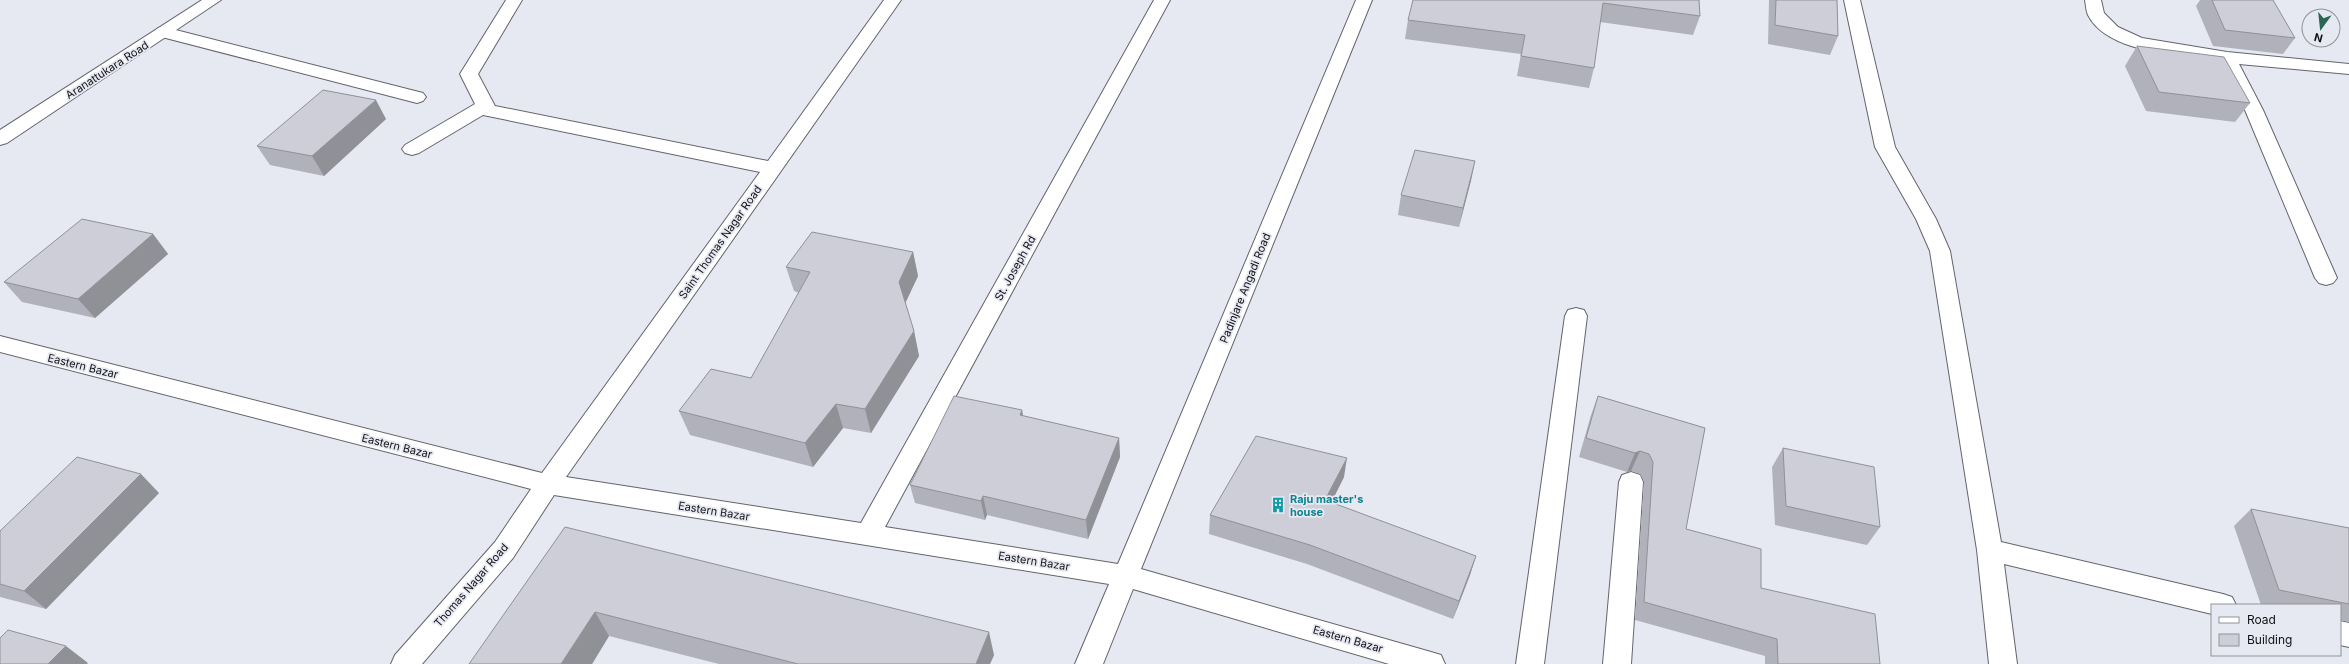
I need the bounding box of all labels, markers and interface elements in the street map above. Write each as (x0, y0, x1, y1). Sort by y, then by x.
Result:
north arrow (2301, 8, 2341, 48)
text: N (2313, 30, 2324, 46)
street label: Aranattukara Road (63, 38, 151, 102)
street label: Saint Thomas Nagar Road (676, 183, 764, 301)
street label: Padinjare Angadi Road (1217, 231, 1273, 345)
street label: St. Joseph Rd (991, 233, 1039, 303)
street label: Eastern Bazar (46, 350, 120, 382)
street label: Eastern Bazar (360, 430, 434, 462)
place label: Raju master's house (1290, 492, 1363, 519)
building icon: Raju master's house (1269, 496, 1287, 514)
street label: Eastern Bazar (677, 498, 751, 524)
street label: Thomas Nagar Road (431, 540, 511, 630)
street label: Eastern Bazar (997, 548, 1071, 574)
legend (2211, 604, 2341, 656)
text: Road (2247, 612, 2276, 627)
street label: Eastern Bazar (1311, 622, 1385, 656)
text: Building (2247, 632, 2292, 647)

